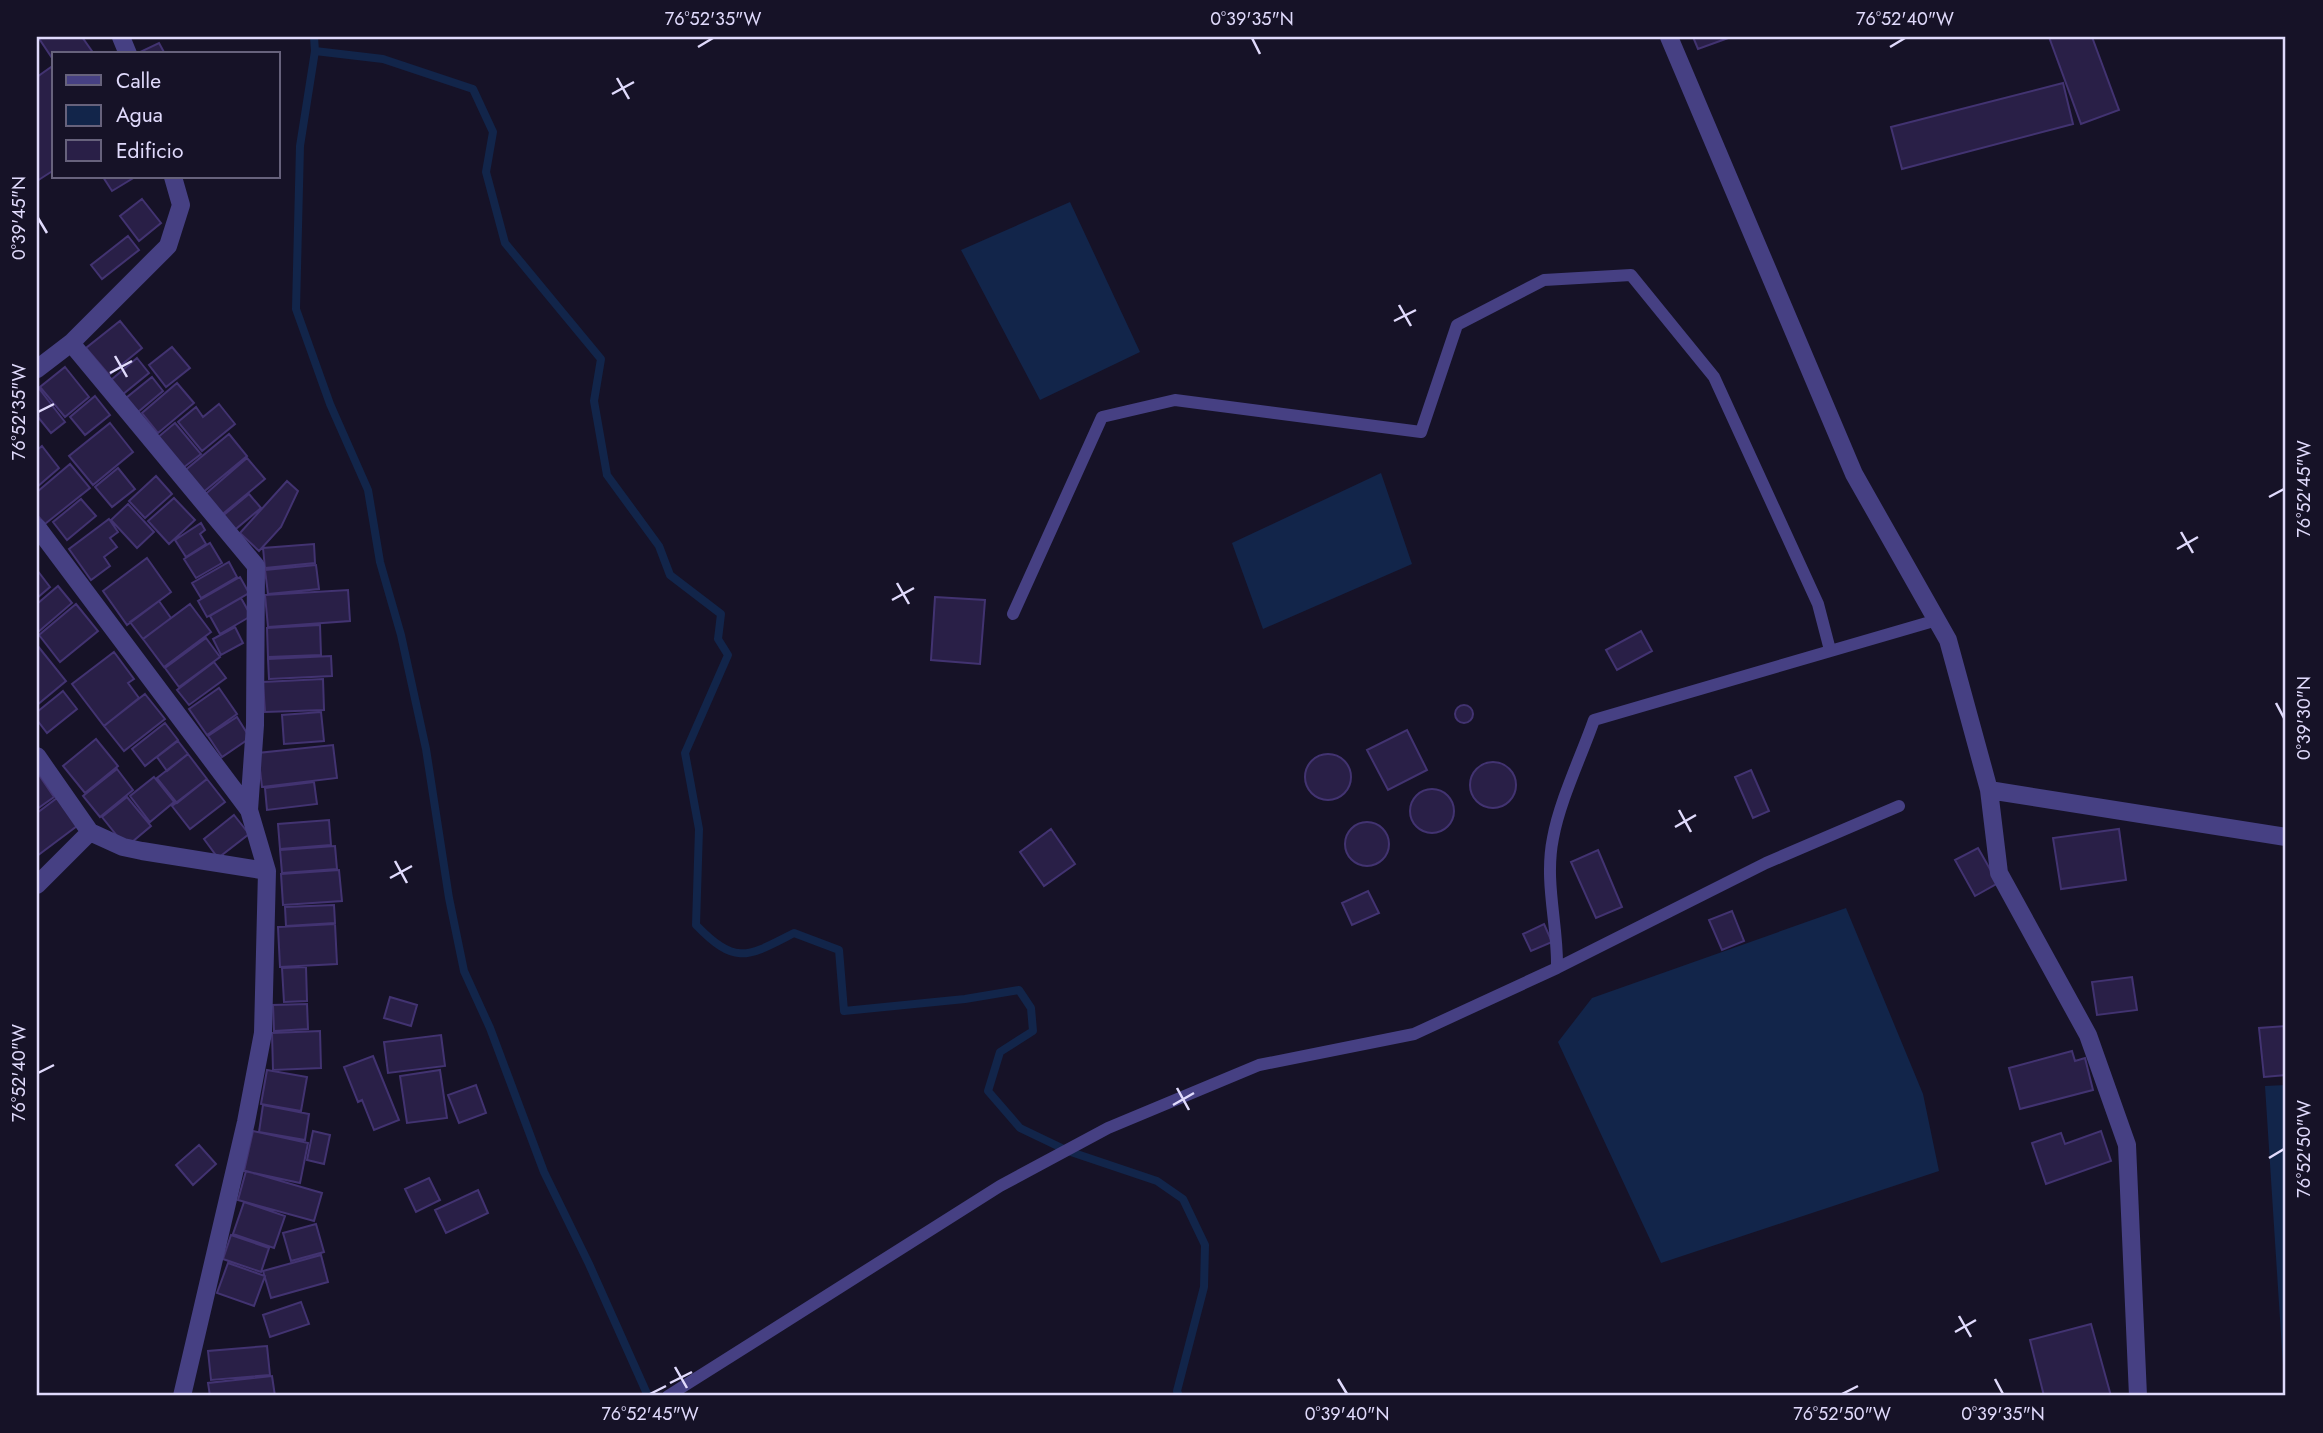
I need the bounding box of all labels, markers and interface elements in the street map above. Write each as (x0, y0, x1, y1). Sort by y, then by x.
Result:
text: 76°52'35"W (665, 6, 761, 32)
text: 0°39'35"N (1210, 6, 1294, 32)
text: 76°52'40"W (1856, 6, 1954, 32)
legend (52, 52, 280, 178)
text: Calle (116, 66, 161, 96)
text: Agua (116, 100, 163, 130)
text: Edificio (116, 136, 183, 166)
text: 0°39'45"N (6, 176, 32, 260)
text: 76°52'35"W (6, 364, 32, 460)
text: 76°52'45"W (2291, 440, 2317, 538)
text: 0°39'30"N (2291, 676, 2317, 760)
text: 76°52'40"W (6, 1024, 32, 1122)
text: 76°52'50"W (2291, 1100, 2317, 1198)
text: 76°52'45"W (601, 1401, 699, 1427)
text: 0°39'40"N (1305, 1401, 1389, 1427)
text: 76°52'50"W (1793, 1401, 1891, 1427)
text: 0°39'35"N (1961, 1401, 2045, 1427)

